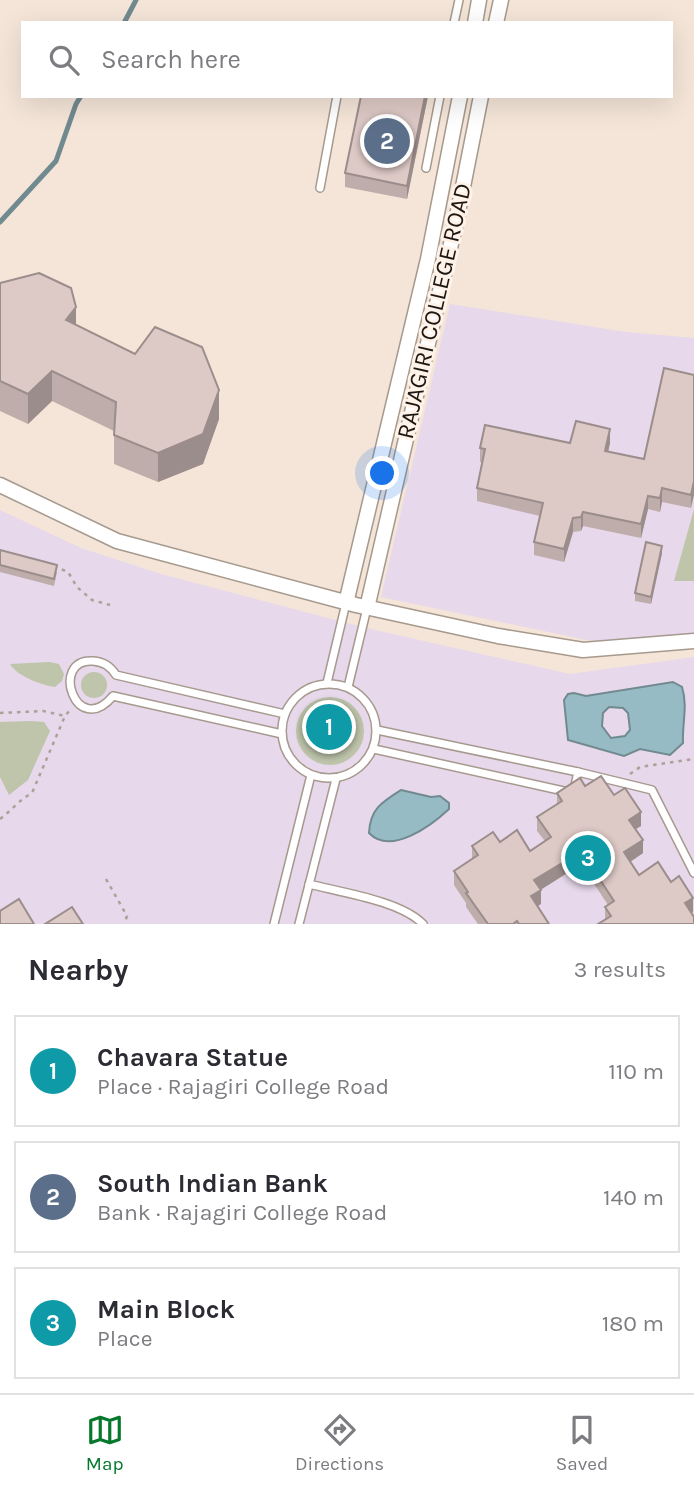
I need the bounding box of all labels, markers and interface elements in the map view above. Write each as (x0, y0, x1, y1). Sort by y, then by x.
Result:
search box (21, 21, 673, 98)
icon: search (45, 41, 83, 79)
text: Search here (101, 44, 241, 75)
pin: 2 (364, 115, 410, 167)
street label: RAJAGIRI COLLEGE ROAD (391, 180, 477, 442)
your location (365, 456, 399, 490)
pin: 1 (306, 701, 352, 753)
pin: 3 (565, 832, 611, 884)
text: Nearby (28, 952, 128, 988)
text: 3 results (574, 956, 666, 983)
text: Chavara Statue (97, 1042, 288, 1073)
text: 1 (49, 1058, 57, 1085)
text: 110 m (608, 1058, 664, 1085)
text: Place · Rajagiri College Road (97, 1073, 389, 1100)
text: South Indian Bank (97, 1168, 328, 1199)
text: 2 (46, 1184, 60, 1211)
text: 140 m (603, 1184, 664, 1211)
text: Bank · Rajagiri College Road (97, 1199, 387, 1226)
text: Main Block (97, 1294, 235, 1325)
text: 3 (46, 1310, 60, 1337)
text: 180 m (602, 1310, 664, 1337)
text: Place (97, 1325, 153, 1352)
tab: Map (86, 1411, 124, 1475)
tab: Directions (295, 1411, 384, 1475)
tab: Saved (556, 1411, 608, 1475)

